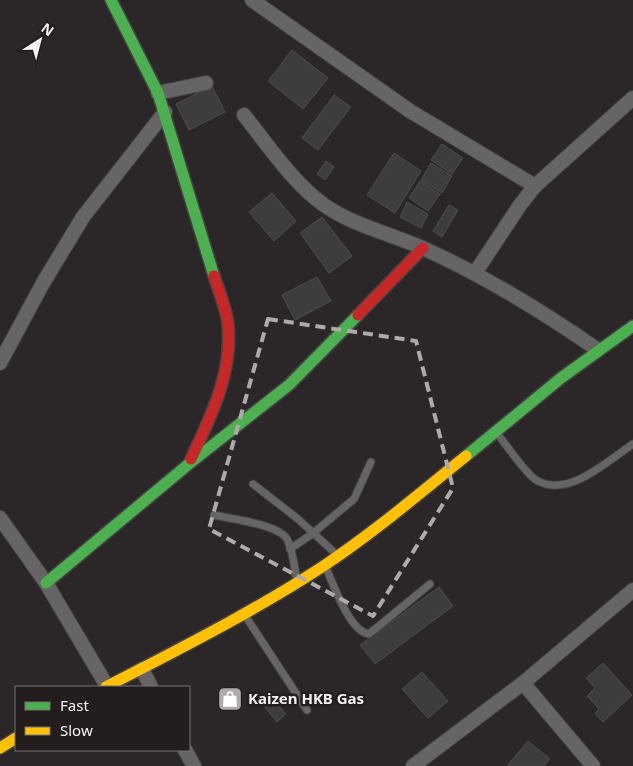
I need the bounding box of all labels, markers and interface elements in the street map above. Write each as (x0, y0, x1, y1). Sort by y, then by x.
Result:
north arrow (15, 15, 65, 65)
text: N (38, 18, 58, 40)
legend (15, 686, 190, 751)
shop icon: Kaizen HKB Gas (217, 686, 243, 712)
place label: Kaizen HKB Gas (248, 688, 364, 708)
text: Fast (60, 695, 89, 715)
text: Slow (60, 720, 93, 740)

